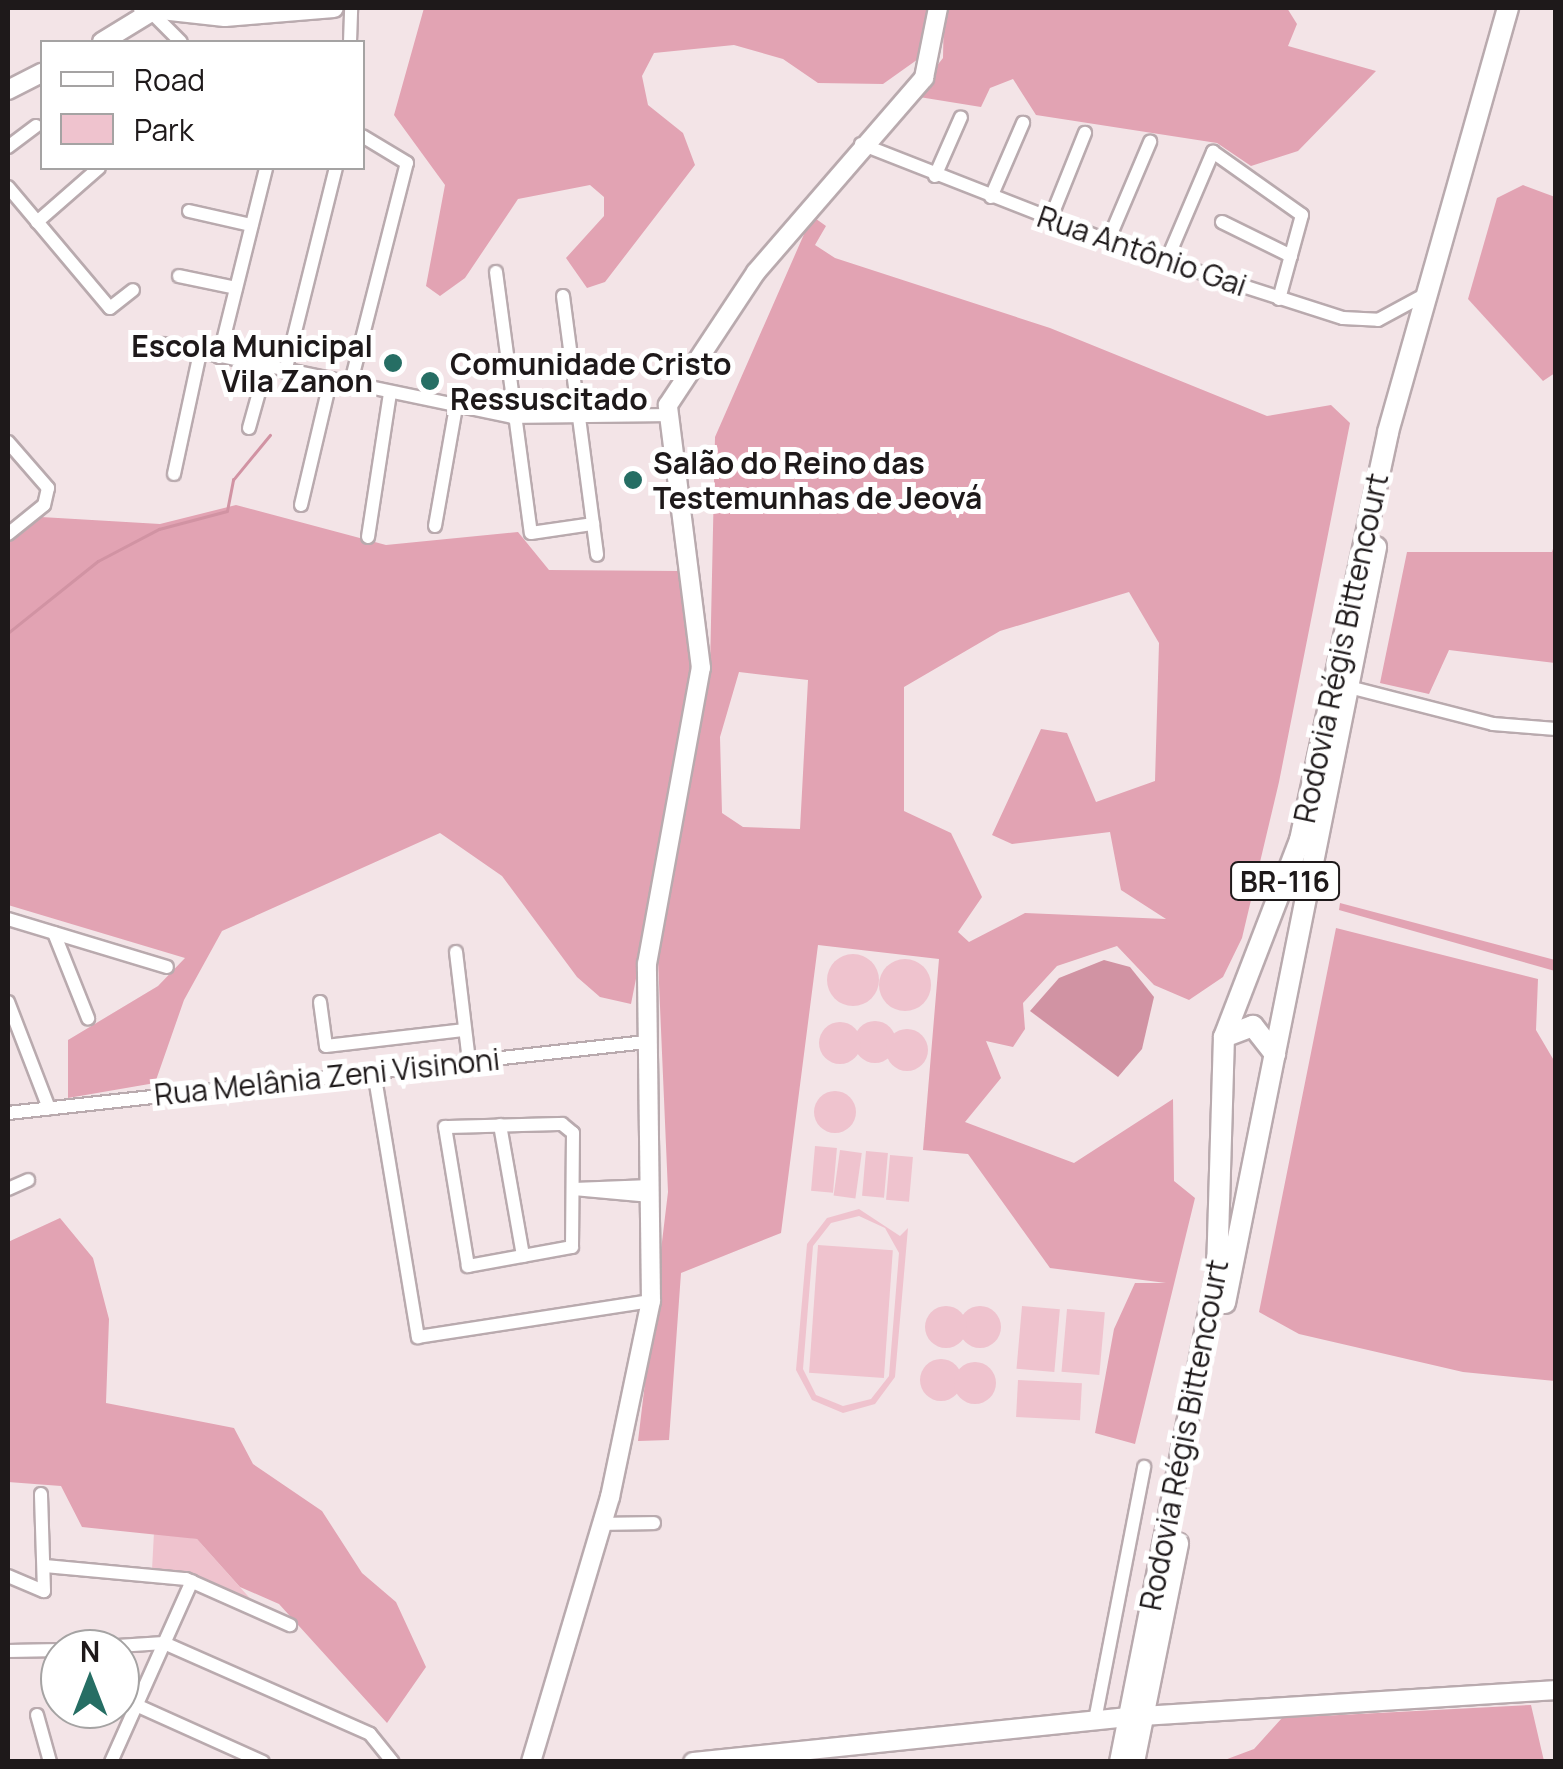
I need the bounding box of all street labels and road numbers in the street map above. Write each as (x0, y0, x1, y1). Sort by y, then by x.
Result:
street label: Rua Antônio Gai (1033, 198, 1251, 304)
street label: Rodovia Régis Bittencourt (1286, 470, 1396, 826)
road number: BR-116 (1230, 858, 1340, 904)
street label: Rua Melânia Zeni Visinoni (152, 1041, 502, 1113)
street label: Rodovia Régis Bittencourt (1132, 1257, 1236, 1613)

